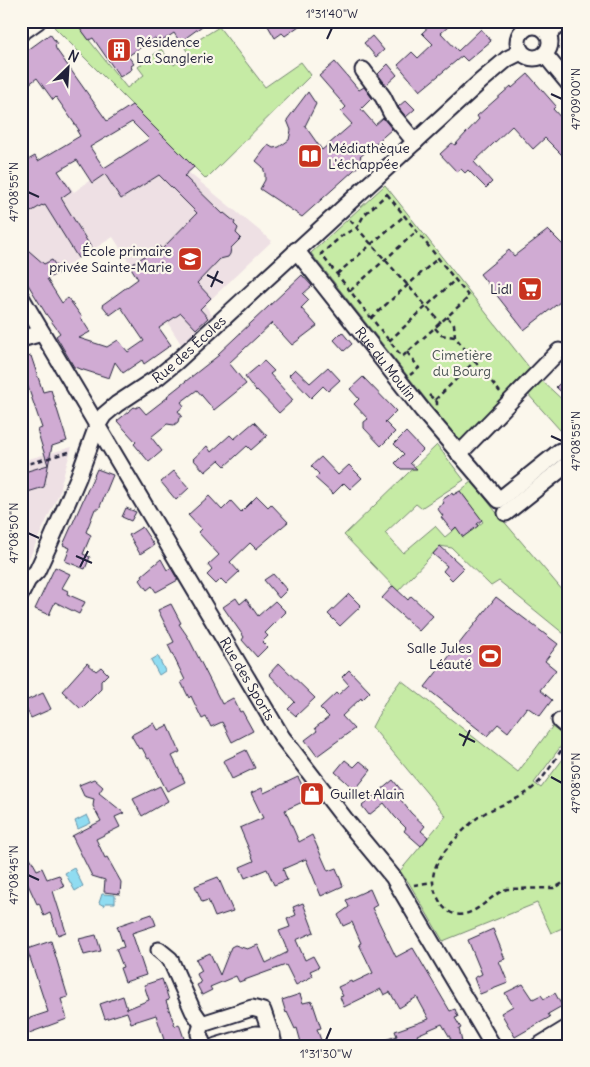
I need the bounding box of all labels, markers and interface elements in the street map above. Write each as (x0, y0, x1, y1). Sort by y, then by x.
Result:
text: 1°31'40"W (306, 6, 358, 21)
place label: Résidence La Sanglerie (136, 33, 214, 67)
building icon: Résidence La Sanglerie (106, 37, 132, 63)
north arrow (42, 42, 92, 92)
text: N (65, 46, 82, 66)
text: 47°09'00"N (568, 68, 583, 130)
place label: Médiathèque L'échappée (328, 139, 410, 173)
library icon: Médiathèque L'échappée (297, 143, 323, 169)
text: 47°08'55"N (6, 162, 21, 222)
place label: École primaire privée Sainte-Marie (49, 242, 172, 276)
school or university icon: École primaire privée Sainte-Marie (177, 246, 203, 272)
supermarket icon: Lidl (517, 276, 543, 302)
place label: Lidl (490, 280, 512, 298)
street label: Rue des Écoles (149, 312, 230, 387)
street label: Rue du Moulin (351, 323, 421, 404)
park label: Cimetière du Bourg (432, 346, 492, 380)
text: 47°08'55"N (568, 411, 583, 471)
text: 47°08'50"N (6, 503, 21, 564)
street label: Rue des Sports (216, 634, 279, 724)
place label: Salle Jules Léauté (407, 639, 472, 673)
sports icon: Salle Jules Léauté (477, 643, 503, 669)
text: 47°08'50"N (568, 753, 583, 814)
shop icon: Guillet Alain (299, 781, 325, 807)
place label: Guillet Alain (330, 785, 405, 803)
text: 47°08'45"N (6, 845, 21, 905)
text: 1°31'30"W (300, 1046, 352, 1061)

